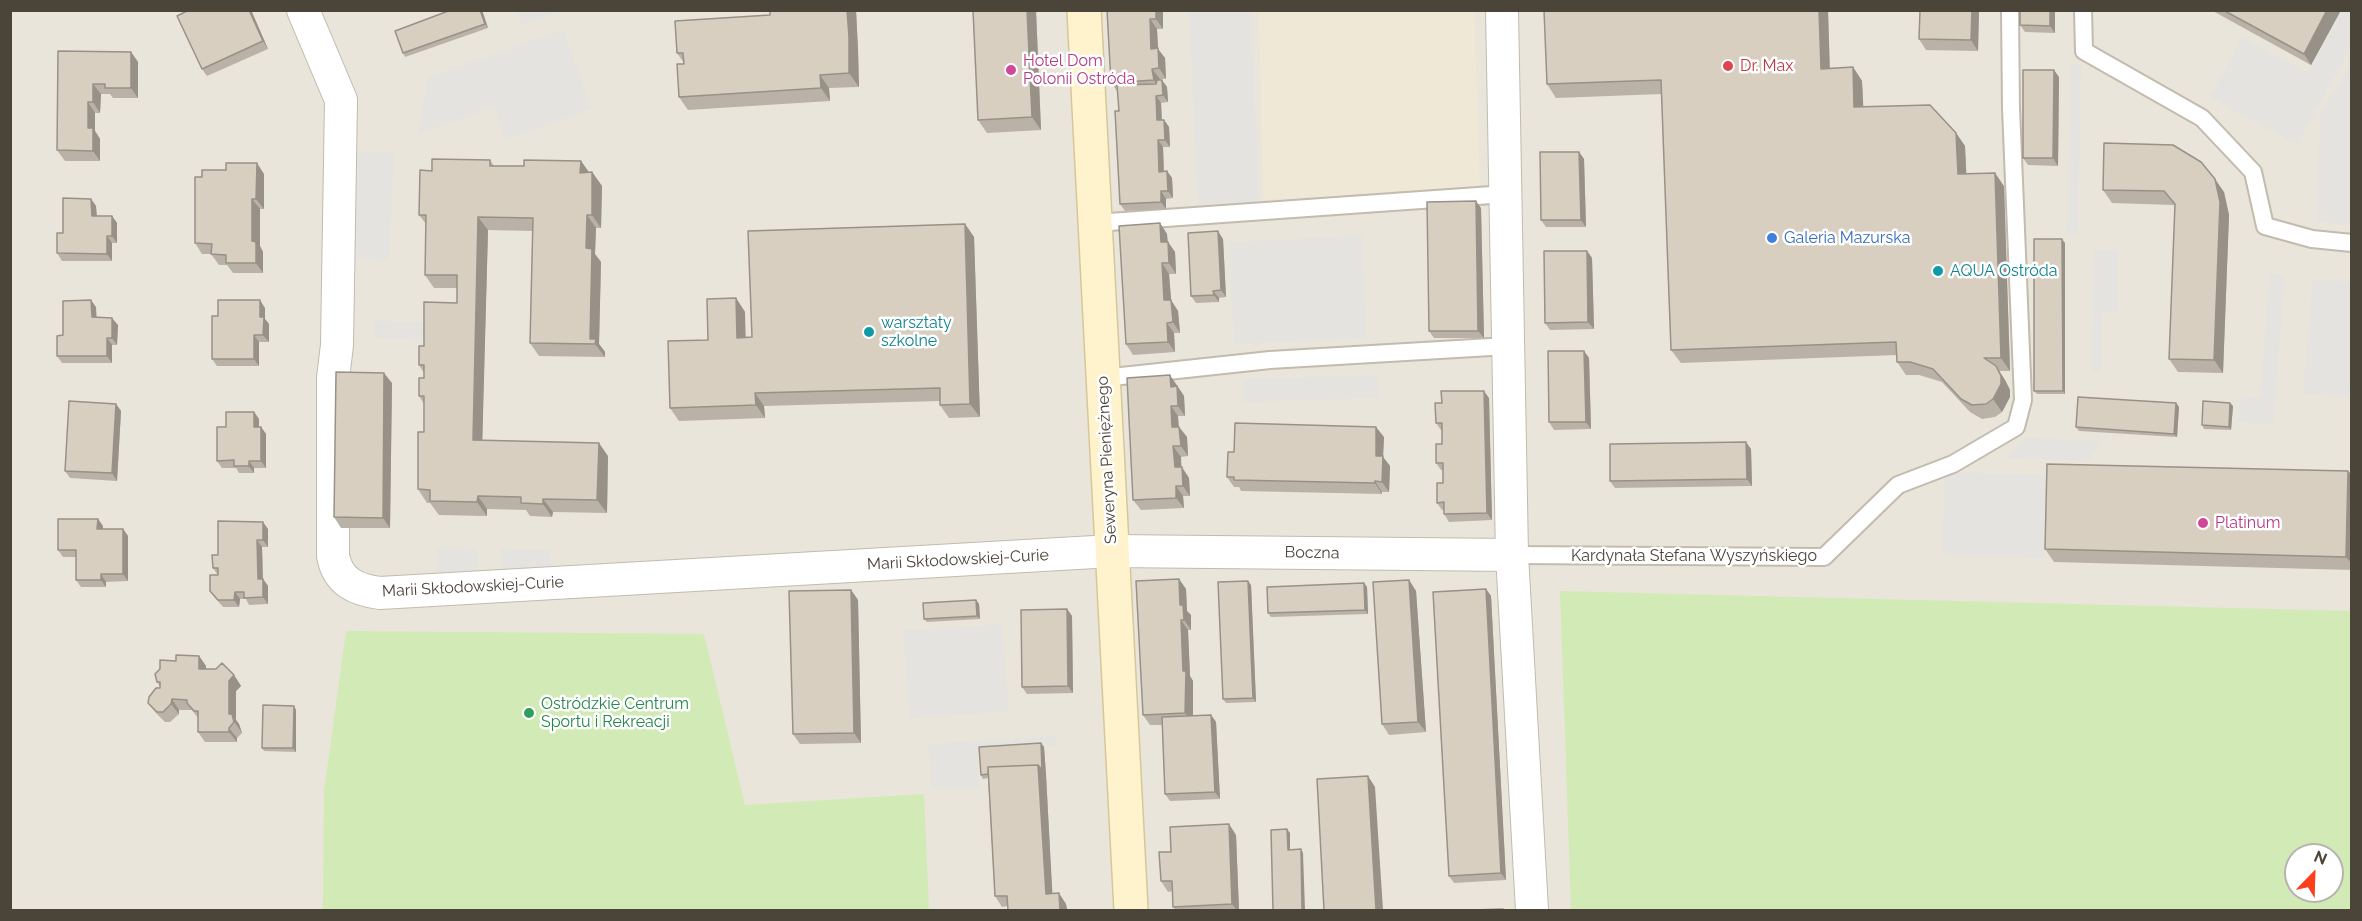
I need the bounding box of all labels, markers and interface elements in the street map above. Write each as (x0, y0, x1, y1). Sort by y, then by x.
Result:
place label: Hotel Dom Polonii Ostróda (1023, 51, 1135, 89)
place label: Dr. Max (1740, 56, 1793, 76)
marker: Dr. Max (1721, 59, 1735, 73)
marker: Hotel Dom Polonii Ostróda (1004, 63, 1018, 77)
place label: Galeria Mazurska (1784, 228, 1910, 248)
marker: Galeria Mazurska (1765, 231, 1779, 245)
place label: AQUA Ostróda (1950, 261, 2058, 281)
marker: AQUA Ostróda (1931, 264, 1945, 278)
place label: warsztaty szkolne (881, 313, 952, 351)
marker: warsztaty szkolne (862, 325, 876, 339)
street label: Seweryna Pieniężnego (1093, 375, 1121, 545)
place label: Platinum (2215, 513, 2280, 533)
marker: Platinum (2196, 516, 2210, 530)
street label: Boczna (1284, 543, 1340, 563)
street label: Marii Skłodowskiej-Curie (867, 546, 1049, 574)
street label: Kardynała Stefana Wyszyńskiego (1571, 546, 1817, 566)
street label: Marii Skłodowskiej-Curie (382, 573, 564, 601)
place label: Ostródzkie Centrum Sportu i Rekreacji (541, 694, 689, 732)
marker: Ostródzkie Centrum Sportu i Rekreacji (522, 706, 536, 720)
north arrow (2284, 843, 2344, 903)
text: N (2311, 847, 2330, 869)

